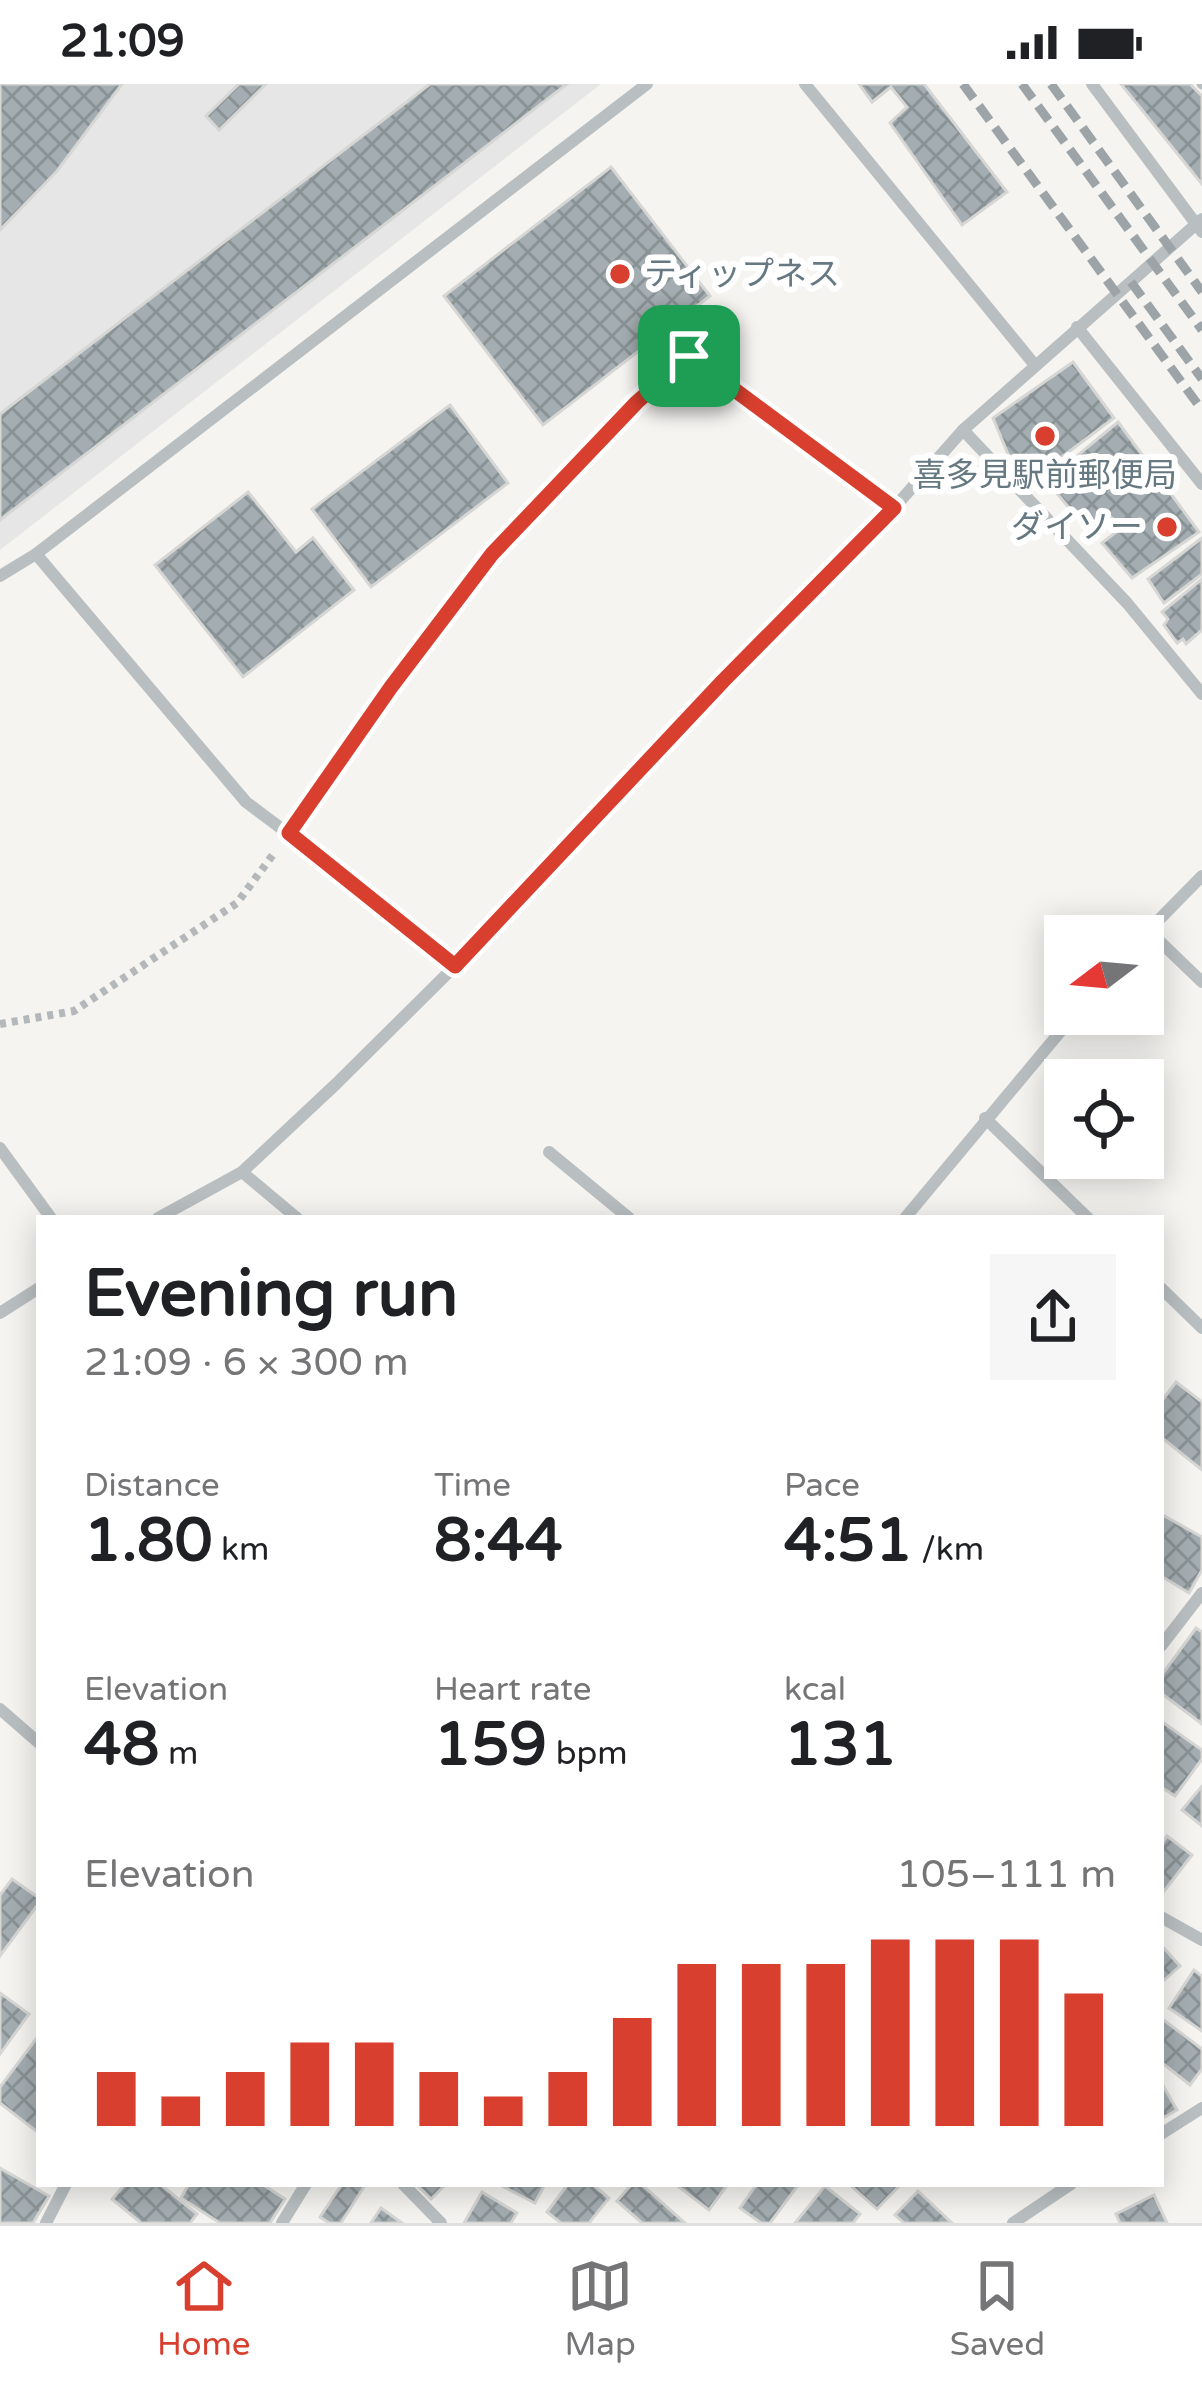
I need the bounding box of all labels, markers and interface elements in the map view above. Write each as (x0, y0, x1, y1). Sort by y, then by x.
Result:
text: 21:09 (60, 15, 185, 69)
place label: ティップネス (644, 255, 840, 294)
marker: ティップネス (607, 261, 633, 287)
pin (638, 305, 740, 407)
icon: arrive (656, 323, 722, 389)
marker: 喜多見駅前郵便局 (1032, 423, 1058, 449)
place label: 喜多見駅前郵便局 (913, 456, 1177, 495)
place label: ダイソー (1011, 508, 1143, 547)
marker: ダイソー (1154, 514, 1180, 540)
north arrow (1044, 915, 1164, 1035)
map controls (1044, 915, 1164, 1179)
button: locate (1044, 1059, 1164, 1179)
text: Evening run (84, 1254, 458, 1334)
button: share (990, 1254, 1116, 1380)
text: 21:09 · 6 × 300 m (84, 1339, 409, 1386)
text: Distance (84, 1466, 220, 1505)
text: Time (434, 1466, 511, 1505)
text: Pace (784, 1466, 860, 1505)
text: 1.80 (84, 1505, 212, 1577)
text: 8:44 (434, 1505, 563, 1577)
text: 4:51 (784, 1505, 913, 1577)
text: km (212, 1530, 269, 1569)
text: /km (913, 1530, 984, 1569)
text: Elevation (84, 1670, 228, 1709)
text: Heart rate (434, 1670, 591, 1709)
text: kcal (784, 1670, 846, 1709)
text: 48 (84, 1709, 159, 1781)
text: 159 (434, 1709, 547, 1781)
text: 131 (784, 1709, 897, 1781)
text: m (159, 1734, 198, 1773)
text: bpm (547, 1734, 628, 1773)
text: Elevation (84, 1851, 254, 1898)
text: 105–111 m (896, 1851, 1116, 1898)
tab: Home (157, 2253, 250, 2364)
tab: Map (564, 2253, 636, 2364)
tab: Saved (950, 2253, 1045, 2364)

